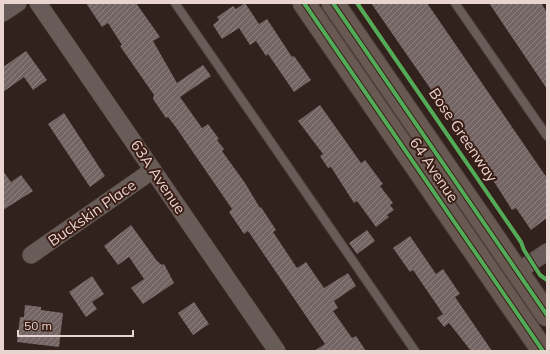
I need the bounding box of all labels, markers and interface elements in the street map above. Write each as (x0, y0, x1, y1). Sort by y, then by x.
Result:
street label: Bose Greenway (425, 84, 502, 185)
street label: 64 Avenue (406, 134, 463, 206)
street label: 63A Avenue (127, 136, 190, 217)
street label: Buckskin Place (44, 175, 139, 250)
scale bar (18, 312, 133, 338)
text: 50 m (24, 318, 52, 333)

